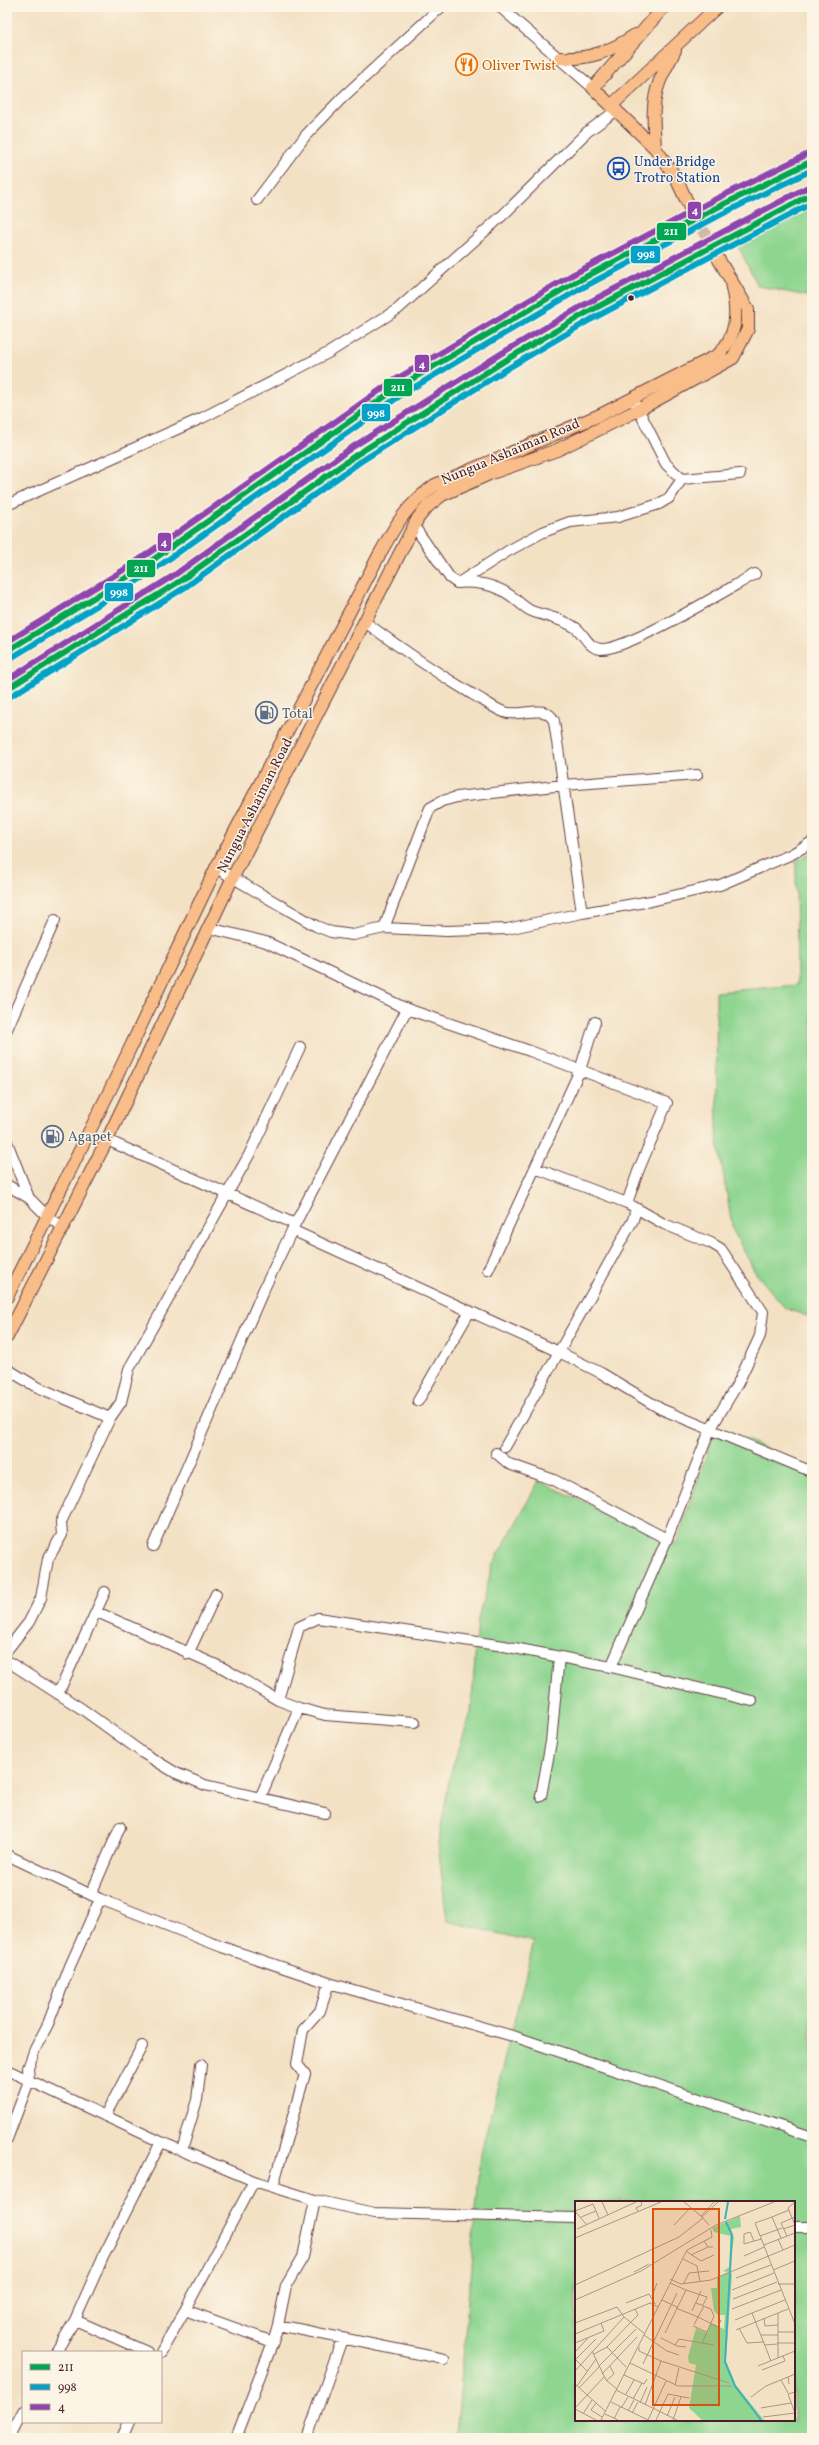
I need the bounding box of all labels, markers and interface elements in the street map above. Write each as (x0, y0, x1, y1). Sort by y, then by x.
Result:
restaurant icon: Oliver Twist (454, 52, 480, 78)
place label: Oliver Twist (482, 57, 556, 76)
place label: Under Bridge Trotro Station (634, 153, 720, 188)
bus stop icon: Under Bridge Trotro Station (605, 156, 631, 182)
line badge: 4 (687, 201, 702, 220)
text: 4 (692, 204, 699, 219)
line badge: 211 (656, 222, 687, 241)
text: 211 (664, 225, 678, 240)
line badge: 998 (630, 245, 661, 264)
text: 998 (637, 248, 655, 263)
unlabelled marker (626, 293, 636, 303)
line badge: 4 (414, 354, 430, 373)
text: 4 (419, 358, 426, 373)
line badge: 211 (383, 378, 413, 397)
text: 211 (391, 381, 405, 396)
line badge: 998 (361, 403, 391, 422)
text: 998 (367, 407, 385, 422)
street label: Nungua Ashaiman Road (438, 414, 583, 490)
line badge: 4 (157, 532, 172, 552)
text: 4 (161, 536, 168, 551)
line badge: 211 (126, 559, 156, 578)
text: 211 (134, 562, 148, 577)
line badge: 998 (104, 582, 134, 602)
text: 998 (110, 586, 128, 601)
fuel station icon: Total (253, 700, 279, 726)
place label: Total (282, 705, 313, 724)
street label: Nungua Ashaiman Road (213, 735, 298, 876)
fuel station icon: Agapet (39, 1123, 65, 1149)
place label: Agapet (68, 1128, 112, 1147)
inset map (575, 2201, 795, 2421)
legend (22, 2351, 162, 2423)
text: 211 (58, 2360, 74, 2376)
text: 998 (58, 2380, 77, 2396)
text: 4 (58, 2400, 65, 2416)

